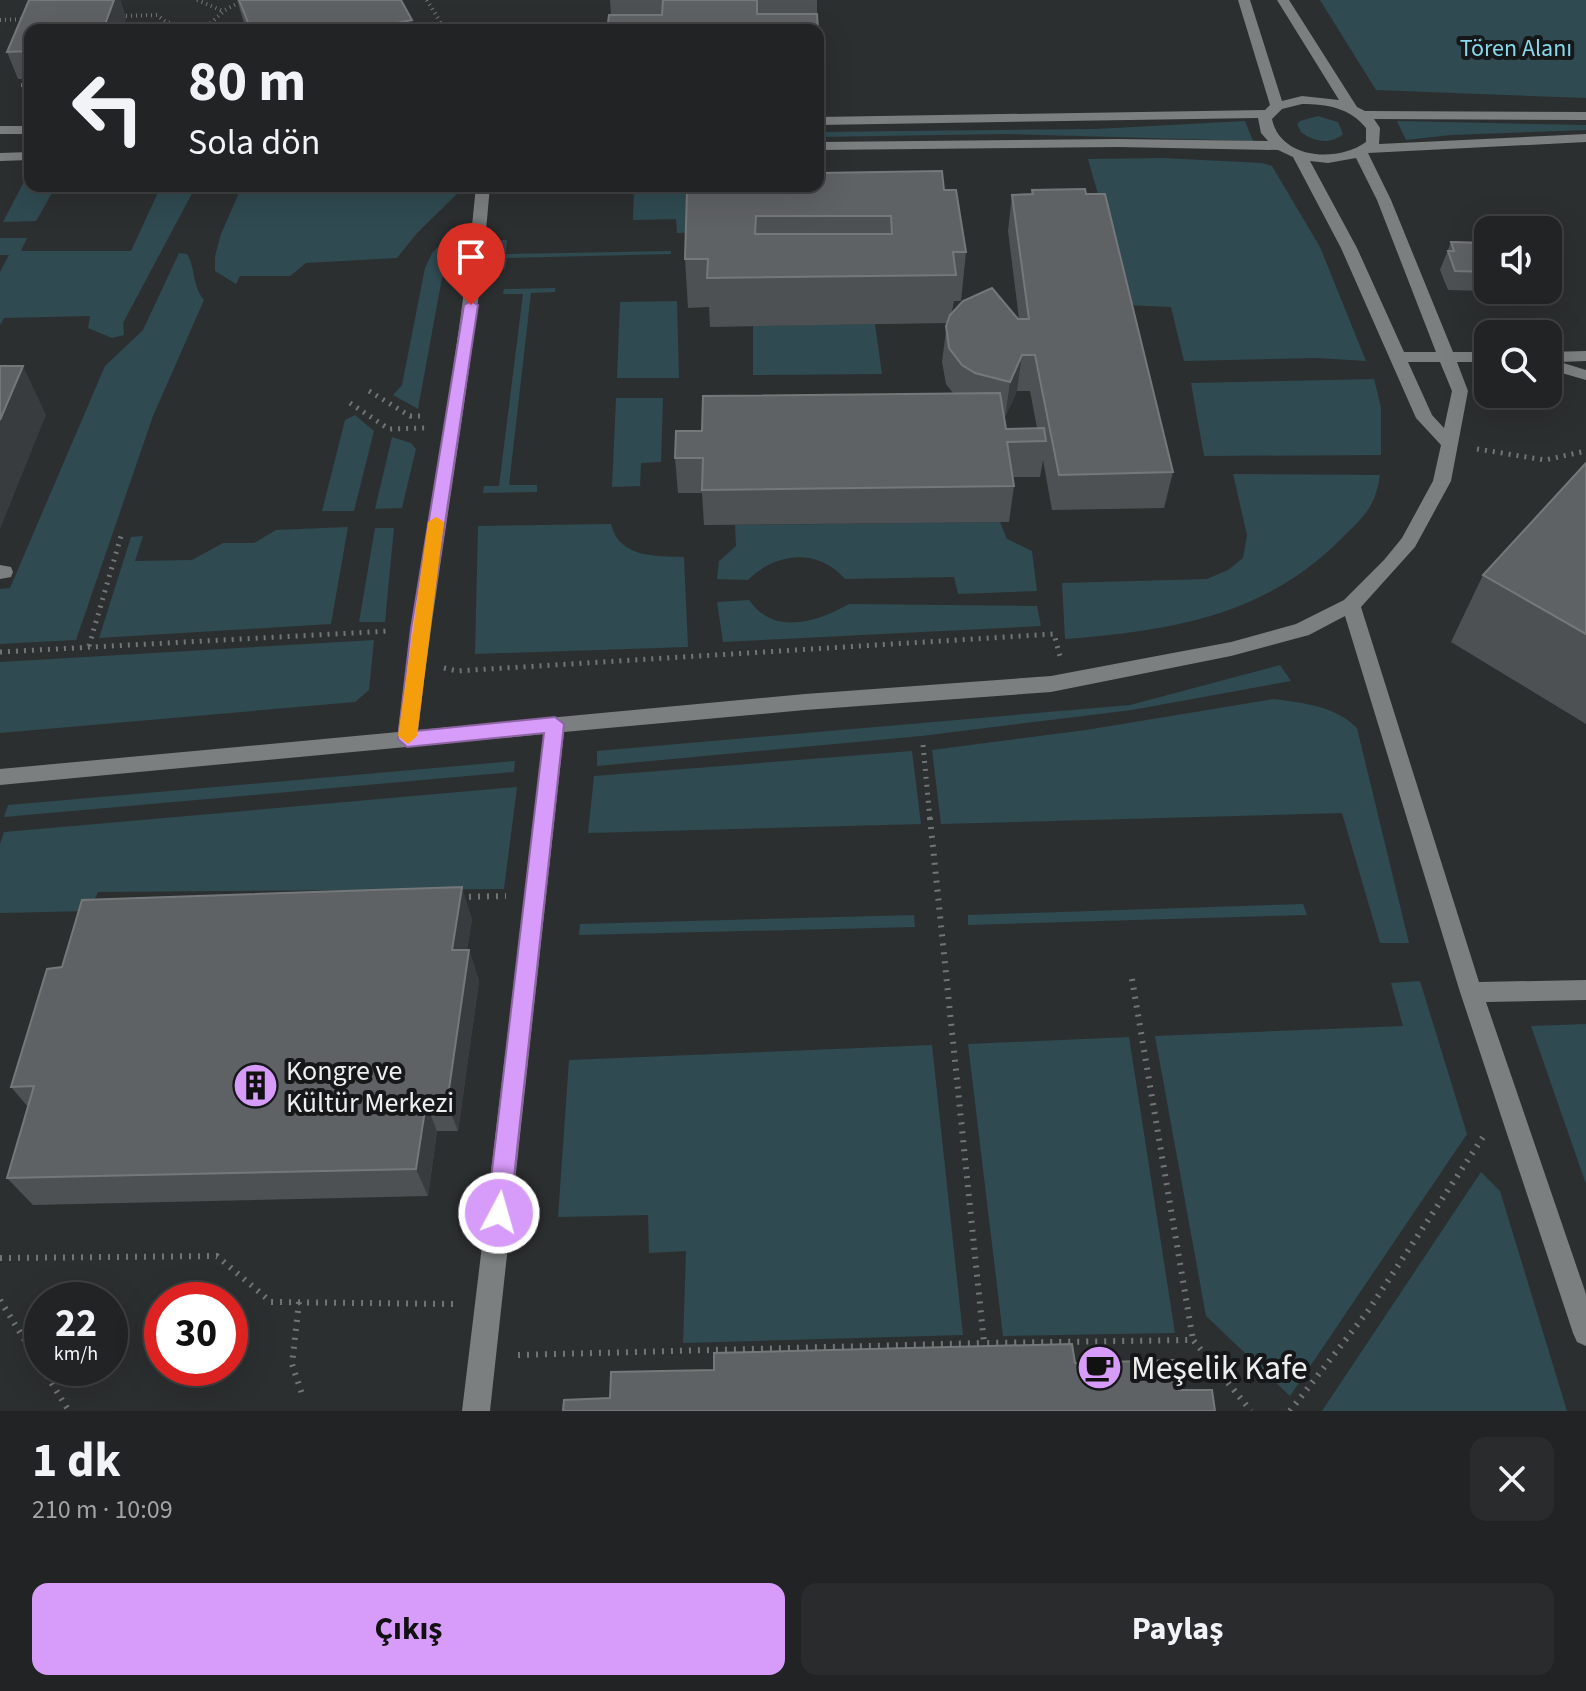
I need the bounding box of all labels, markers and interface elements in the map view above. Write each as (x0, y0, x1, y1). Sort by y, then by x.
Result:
park label: Tören Alanı (1460, 31, 1572, 66)
text: 80 m (188, 43, 306, 122)
icon: left (56, 56, 160, 160)
text: Sola dön (188, 117, 320, 168)
map controls (1474, 216, 1562, 408)
button: sound (1474, 216, 1562, 304)
pin (437, 223, 505, 305)
icon: arrive (449, 235, 493, 279)
button: search (1474, 320, 1562, 408)
place label: Kongre ve Kültür Merkezi (286, 1051, 454, 1123)
building icon: Kongre ve Kültür Merkezi (231, 1062, 279, 1110)
position arrow (457, 1171, 541, 1255)
speed limit sign: 30 (144, 1282, 248, 1386)
text: 22 (55, 1295, 97, 1352)
text: km/h (54, 1340, 98, 1368)
cafe icon: Meşelik Kafe (1076, 1343, 1124, 1391)
place label: Meşelik Kafe (1131, 1344, 1308, 1393)
text: 1 dk (32, 1427, 121, 1495)
button: close (1470, 1437, 1554, 1521)
text: 210 m · 10:09 (32, 1491, 173, 1528)
button: Çıkış (32, 1583, 785, 1675)
button: Paylaş (801, 1583, 1554, 1675)

